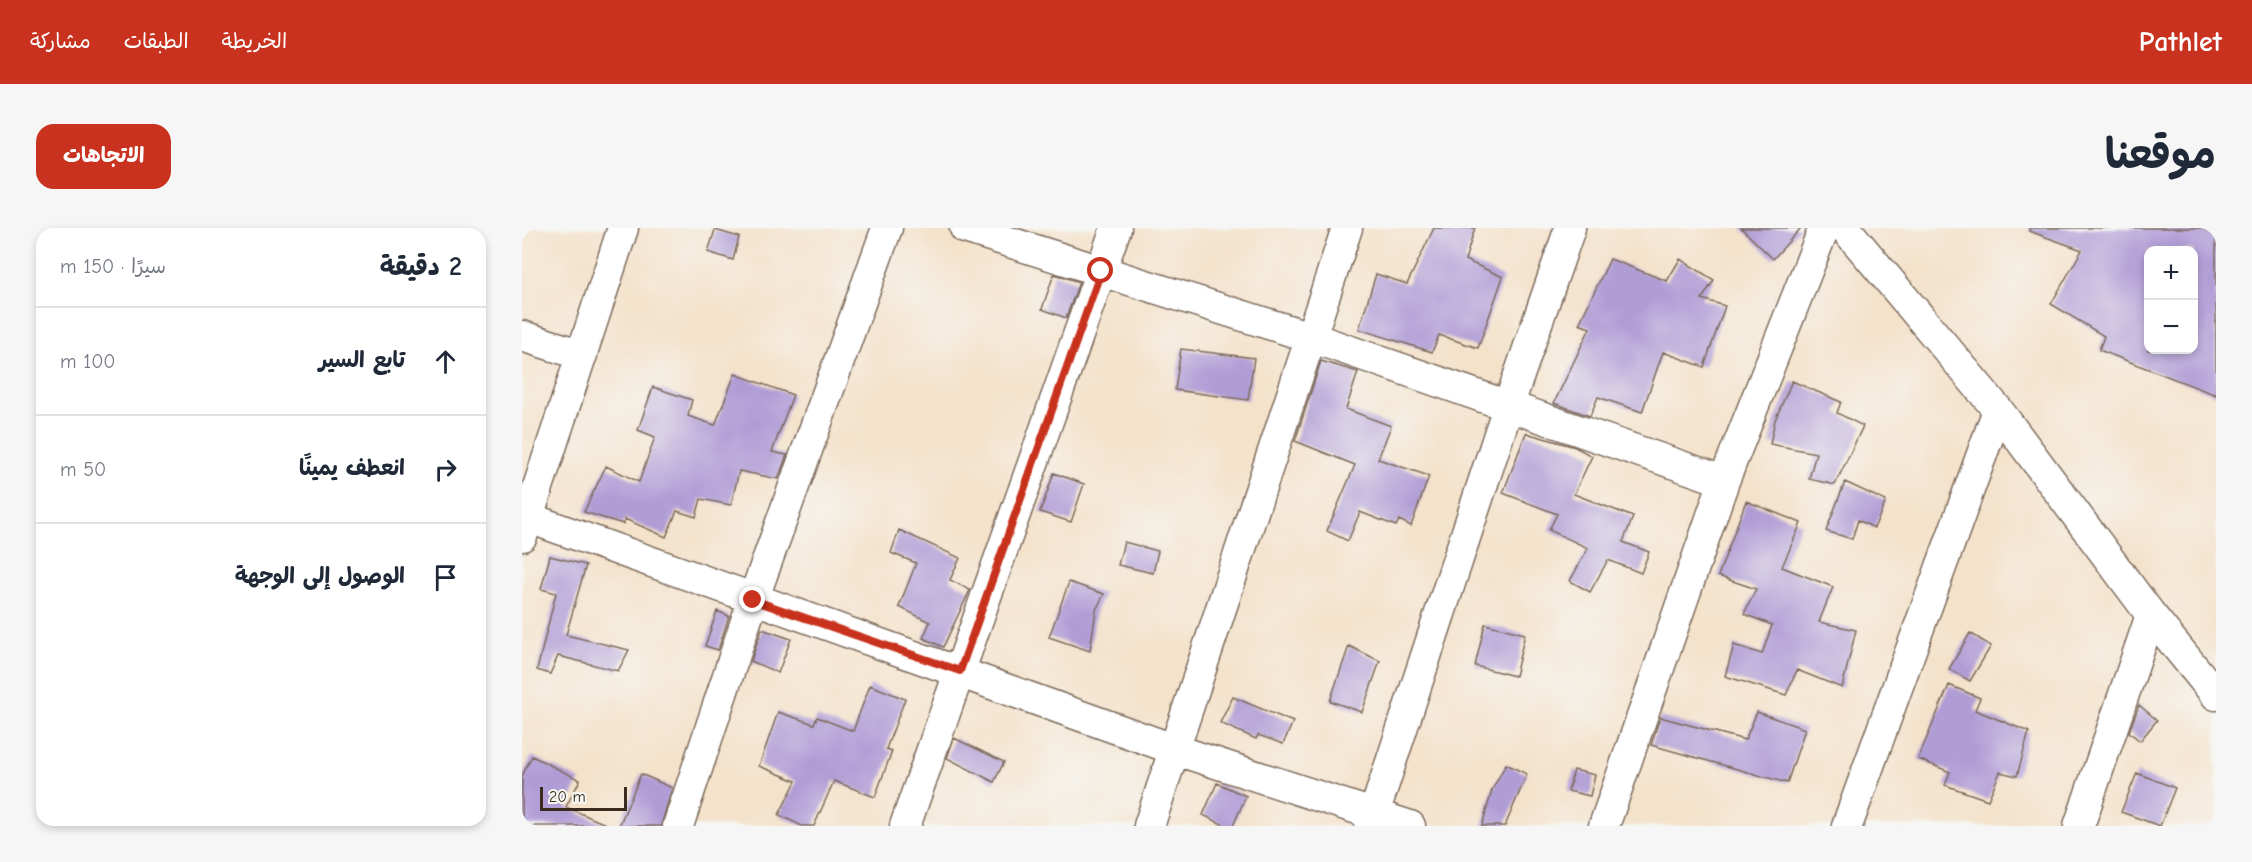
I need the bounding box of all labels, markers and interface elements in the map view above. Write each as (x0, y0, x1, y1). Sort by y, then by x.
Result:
text: Pathlet (2139, 26, 2222, 58)
text: مشاركة (30, 29, 91, 53)
text: الطبقات (124, 29, 189, 53)
text: الخريطة (222, 29, 287, 53)
button: الاتجاهات (36, 124, 171, 189)
text: موقعنا (2105, 130, 2216, 179)
map controls (2144, 246, 2198, 354)
button: + (2144, 246, 2198, 300)
text: 2 دقيقة (380, 252, 462, 282)
text: سيرًا · 150 m (60, 255, 166, 278)
route start (1087, 257, 1113, 283)
button: − (2144, 300, 2198, 354)
icon: ahead (429, 345, 462, 378)
text: تابع السير (319, 347, 405, 373)
text: 100 m (60, 350, 116, 373)
icon: right (429, 453, 462, 486)
text: انعطف يمينًا (299, 455, 405, 481)
text: 50 m (60, 458, 106, 481)
icon: arrive (429, 561, 462, 594)
text: الوصول إلى الوجهة (235, 563, 405, 589)
route end (739, 586, 765, 612)
scale bar (540, 784, 627, 812)
text: 20 m (549, 788, 586, 806)

